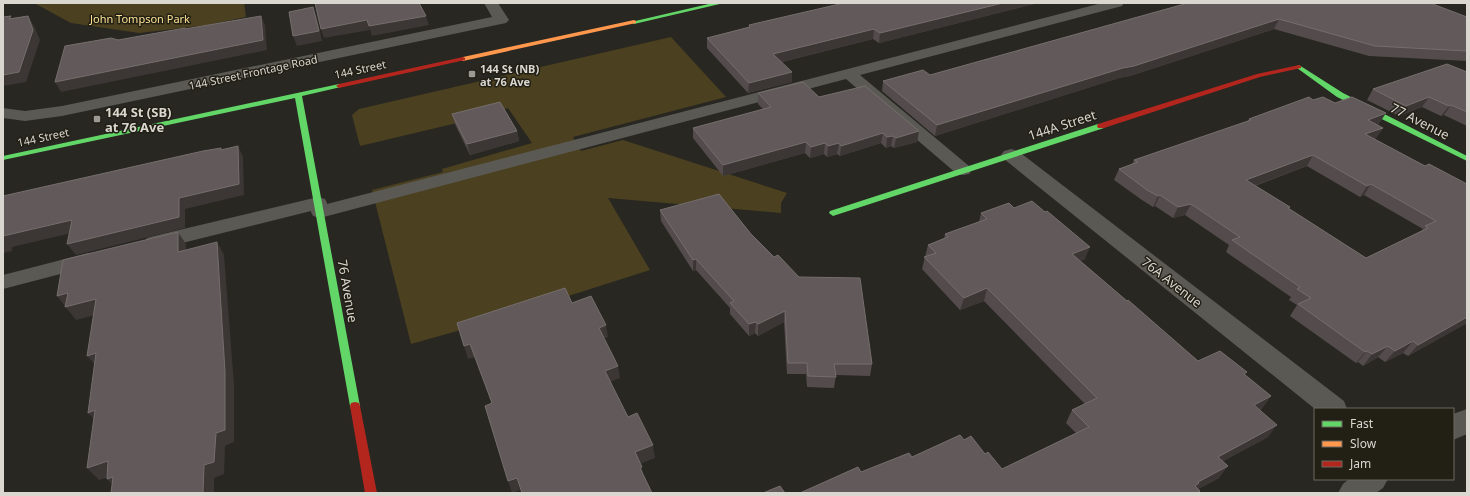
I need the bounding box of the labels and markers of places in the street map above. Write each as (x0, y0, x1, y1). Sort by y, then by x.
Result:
place label: 144 St (NB) at 76 Ave (480, 61, 539, 89)
marker: 144 St (NB) at 76 Ave (467, 69, 477, 79)
place label: 144 St (SB) at 76 Ave (105, 103, 172, 136)
marker: 144 St (SB) at 76 Ave (92, 114, 102, 124)

